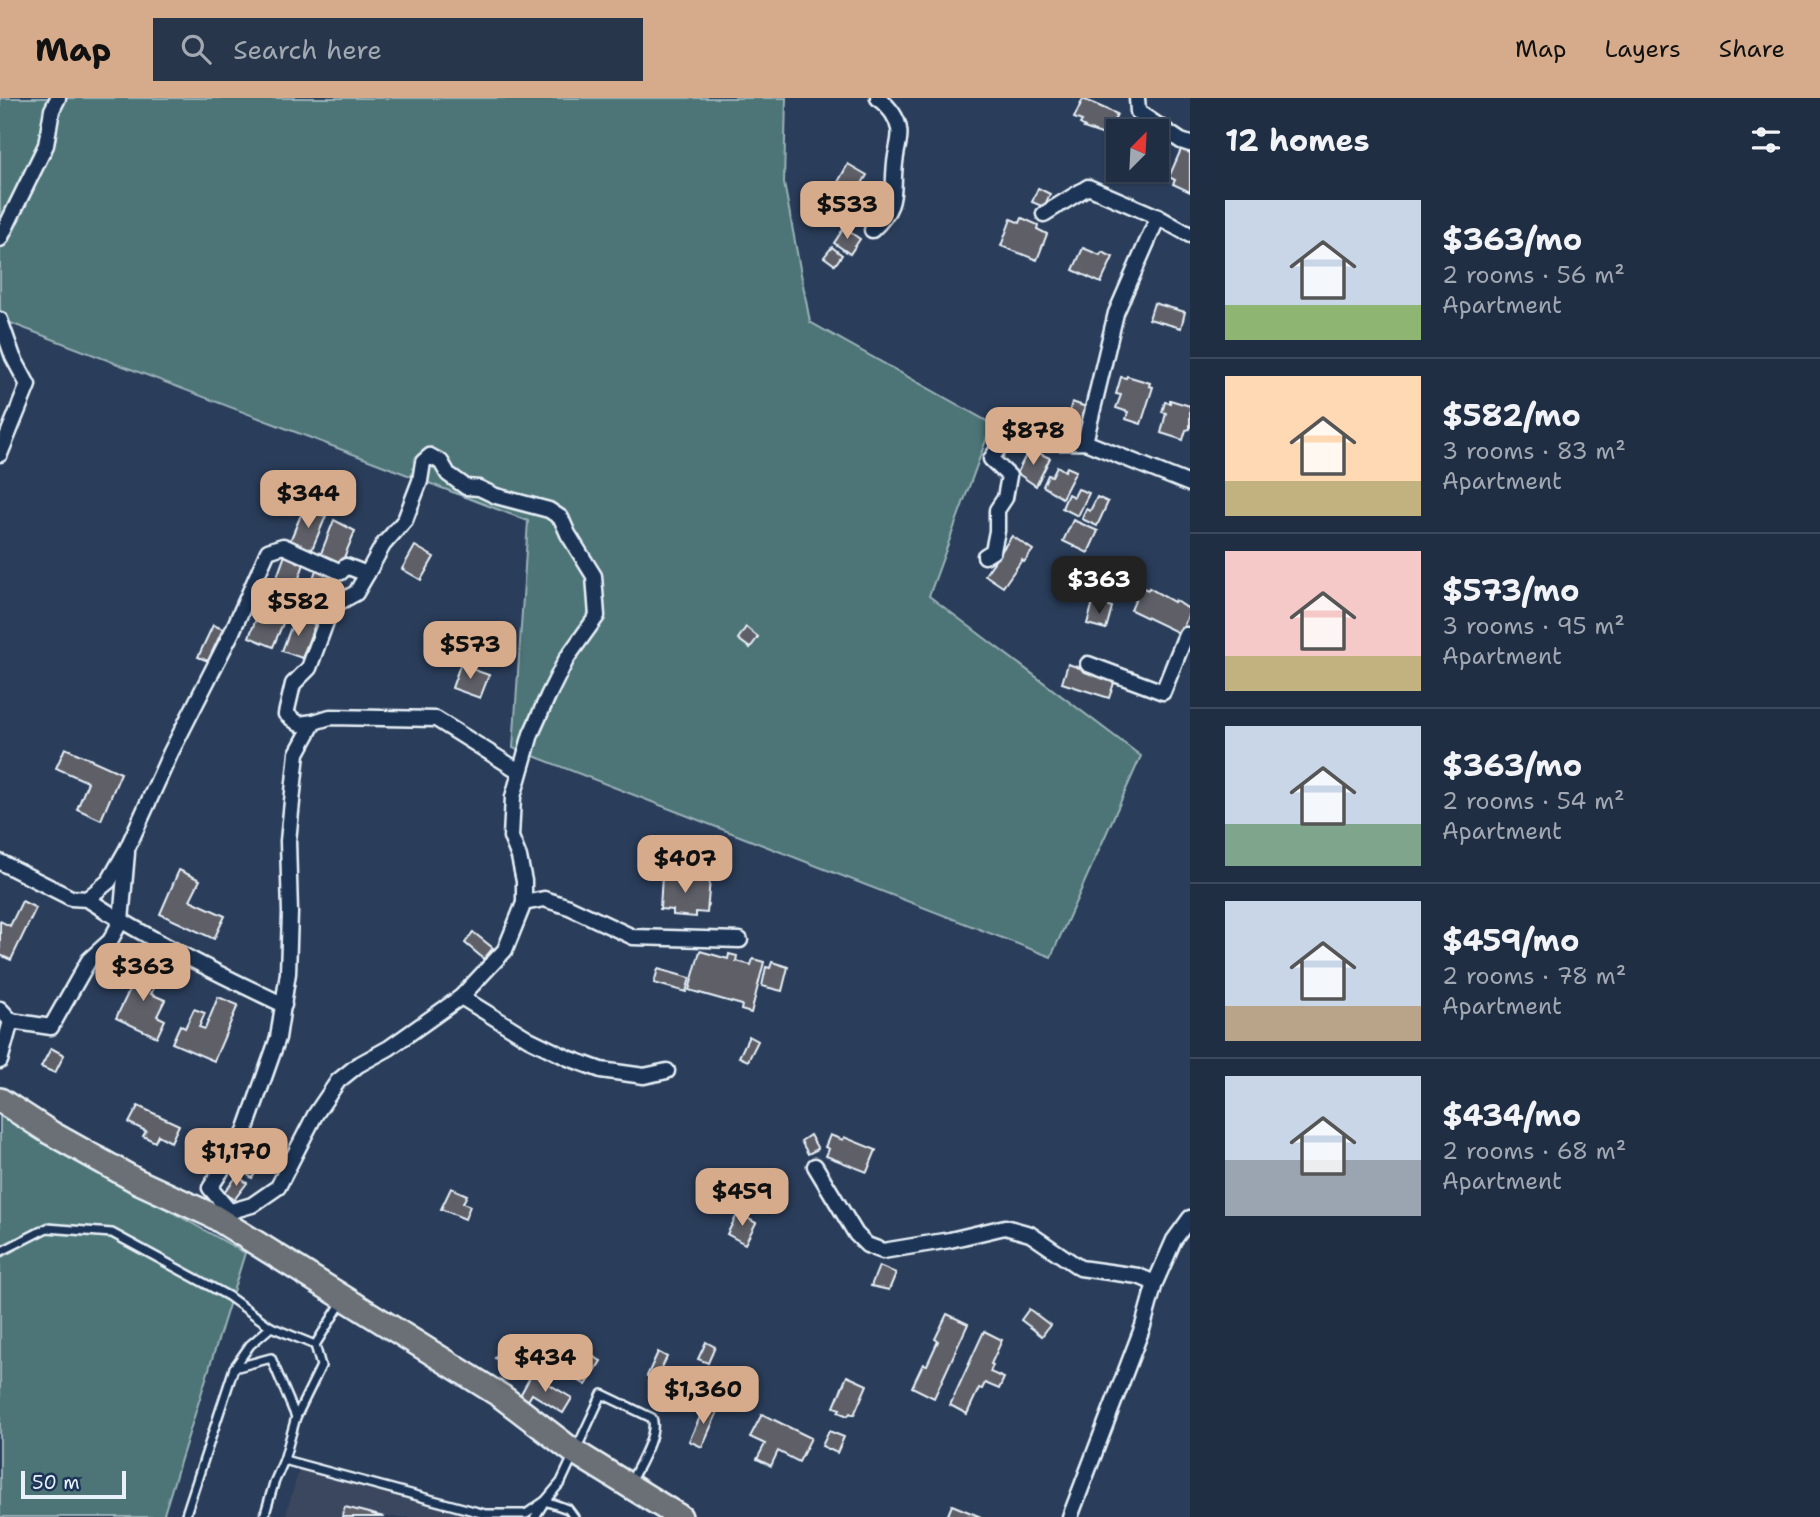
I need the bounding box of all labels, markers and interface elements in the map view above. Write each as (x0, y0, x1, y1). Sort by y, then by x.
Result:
search box (153, 18, 643, 81)
text: Map (35, 27, 111, 72)
icon: search (177, 30, 215, 68)
text: Search here (233, 32, 382, 67)
text: Map (1515, 33, 1566, 65)
text: Layers (1604, 33, 1681, 65)
text: Share (1719, 33, 1785, 65)
north arrow (1106, 119, 1169, 182)
map controls (1106, 119, 1169, 182)
text: 12 homes (1225, 120, 1369, 161)
icon: filters (1747, 121, 1785, 159)
pin: $533 (806, 181, 888, 241)
text: $533 (816, 189, 878, 219)
text: $363/mo (1442, 219, 1582, 260)
icon: home (1281, 228, 1365, 312)
text: 2 rooms · 56 m² (1442, 260, 1625, 290)
text: Apartment (1442, 290, 1562, 320)
text: $582/mo (1442, 395, 1581, 436)
icon: home (1281, 404, 1365, 488)
pin: $878 (992, 408, 1074, 467)
text: $878 (1001, 415, 1065, 445)
text: 3 rooms · 83 m² (1442, 436, 1626, 466)
text: Apartment (1442, 466, 1562, 496)
pin: $344 (267, 470, 349, 530)
text: $344 (276, 478, 340, 508)
pin: $363 (1058, 556, 1140, 616)
text: $363 (1067, 564, 1131, 594)
text: $573/mo (1442, 570, 1579, 611)
pin: $582 (257, 578, 339, 638)
icon: home (1281, 579, 1365, 663)
text: $582 (267, 586, 329, 616)
text: 3 rooms · 95 m² (1442, 611, 1625, 641)
pin: $573 (429, 622, 511, 681)
text: $573 (439, 629, 501, 659)
text: Apartment (1442, 641, 1562, 671)
text: $363/mo (1442, 745, 1582, 786)
icon: home (1281, 754, 1365, 838)
text: 2 rooms · 54 m² (1442, 786, 1625, 816)
text: Apartment (1442, 816, 1562, 846)
pin: $407 (644, 836, 726, 895)
text: $407 (653, 843, 717, 873)
text: $459/mo (1442, 920, 1579, 961)
icon: home (1281, 929, 1365, 1013)
pin: $363 (102, 944, 184, 1003)
text: $363 (111, 951, 175, 981)
text: 2 rooms · 78 m² (1442, 961, 1626, 991)
text: Apartment (1442, 991, 1562, 1021)
text: $434/mo (1442, 1095, 1581, 1136)
icon: home (1281, 1104, 1365, 1188)
pin: $1,170 (179, 1128, 293, 1188)
text: $1,170 (201, 1136, 271, 1166)
text: 2 rooms · 68 m² (1442, 1136, 1626, 1166)
text: Apartment (1442, 1166, 1562, 1196)
pin: $459 (701, 1168, 783, 1228)
text: $459 (712, 1176, 772, 1206)
pin: $434 (504, 1334, 586, 1394)
text: $434 (514, 1342, 576, 1372)
pin: $1,360 (646, 1366, 760, 1426)
text: $1,360 (664, 1374, 742, 1404)
scale bar (21, 1468, 126, 1500)
text: 50 m (32, 1470, 80, 1495)

